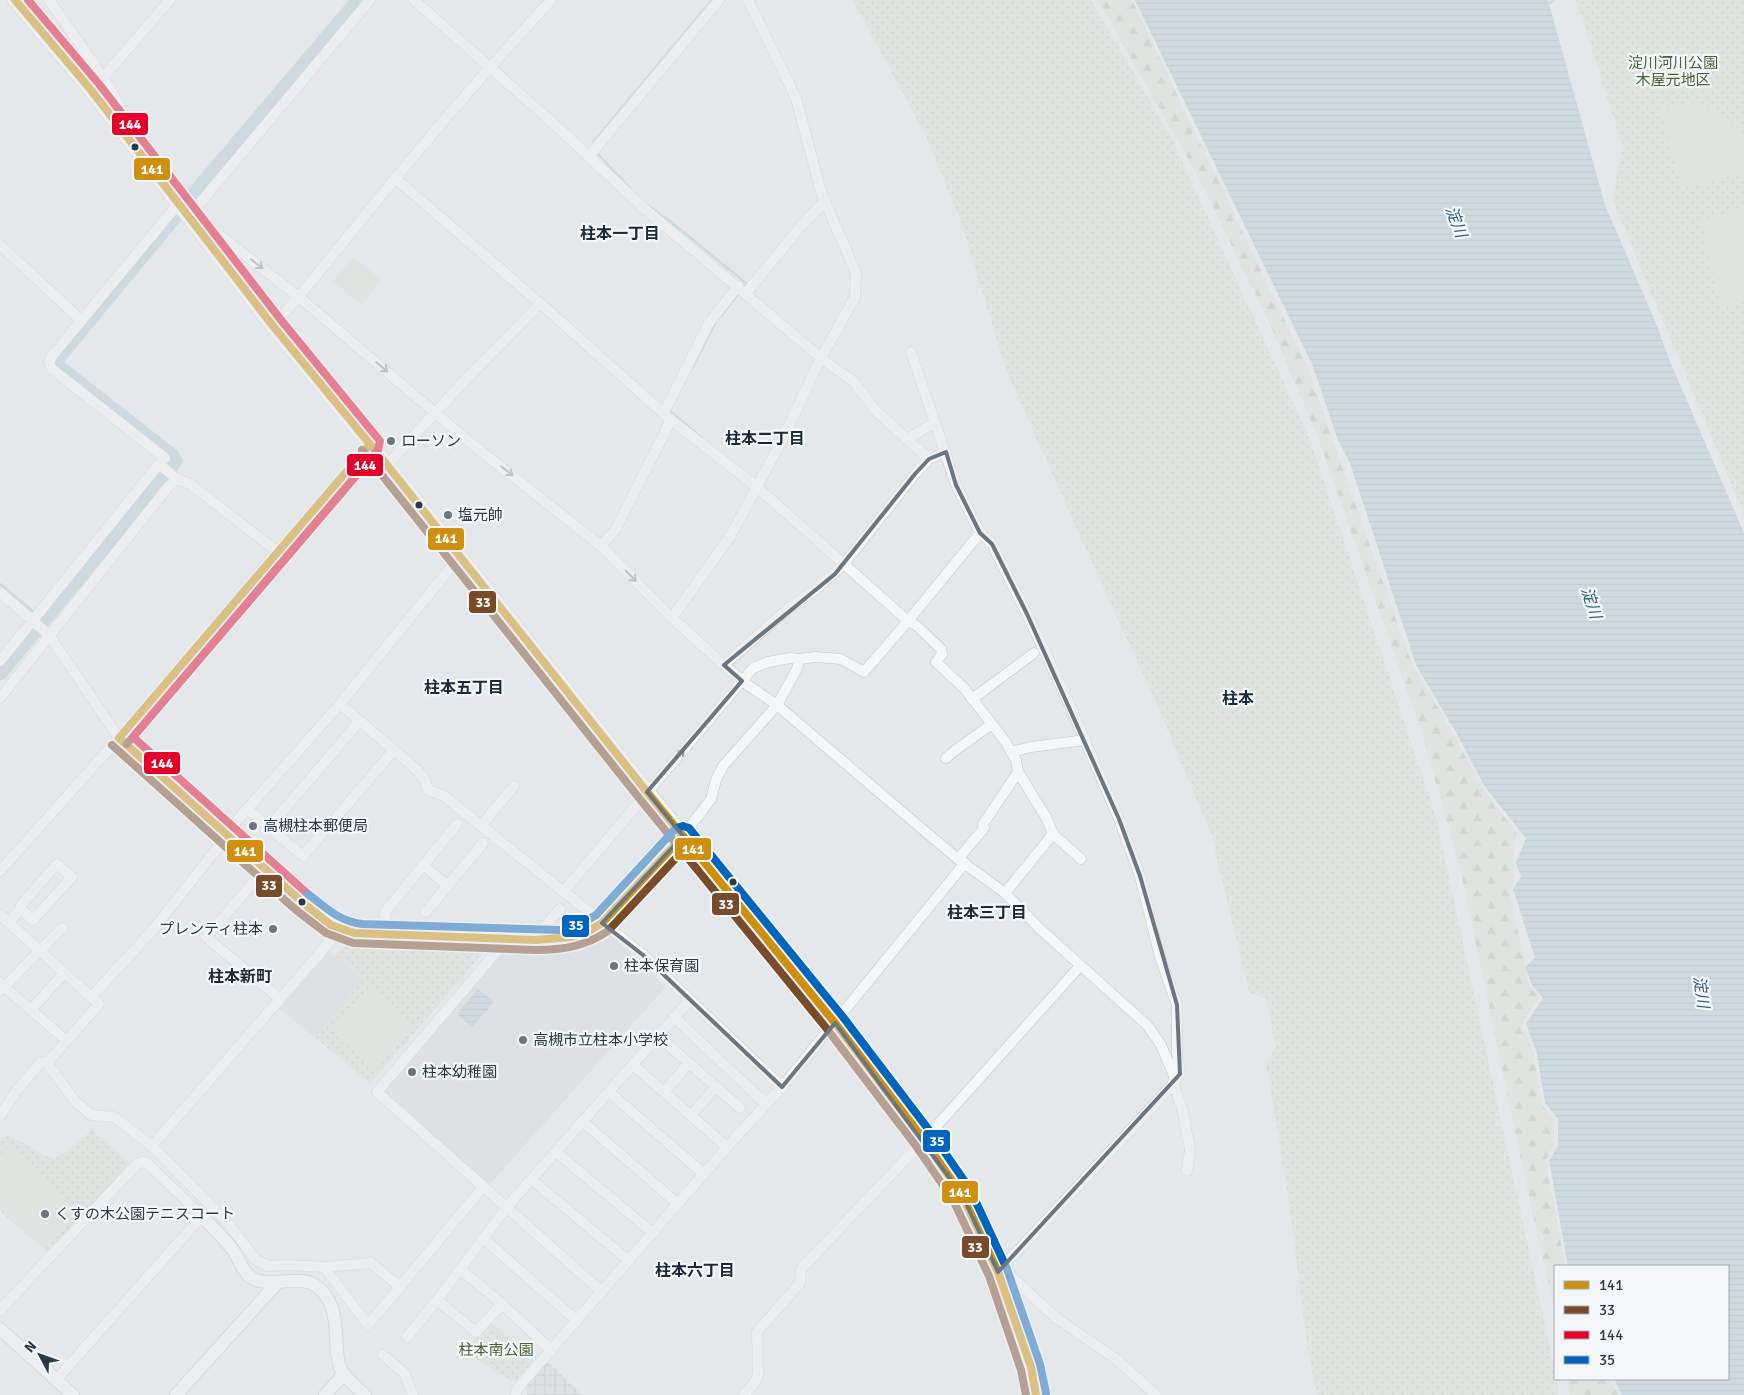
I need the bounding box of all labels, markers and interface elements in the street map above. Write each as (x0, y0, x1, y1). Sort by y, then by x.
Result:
park label: 淀川河川公園 木屋元地区 (1628, 54, 1718, 89)
line badge: 144 (111, 112, 149, 136)
text: 144 (119, 116, 142, 133)
unlabelled marker (130, 142, 140, 152)
line badge: 141 (133, 157, 171, 181)
text: 141 (141, 161, 164, 178)
water label: 淀川 (1441, 203, 1472, 242)
district label: 柱本一丁目 (580, 224, 660, 244)
one-way arrow (250, 259, 264, 269)
one-way arrow (376, 362, 389, 373)
district label: 柱本二丁目 (725, 429, 805, 449)
place label: ローソン (401, 432, 461, 450)
marker: ローソン (385, 435, 397, 447)
line badge: 144 (346, 453, 384, 477)
text: 144 (354, 457, 377, 474)
one-way arrow (500, 466, 513, 477)
unlabelled marker (414, 500, 424, 510)
place label: 塩元帥 (458, 506, 503, 524)
marker: 塩元帥 (442, 509, 454, 521)
line badge: 141 (427, 527, 465, 551)
text: 141 (435, 530, 458, 547)
one-way arrow (625, 570, 637, 582)
water label: 淀川 (1577, 585, 1606, 623)
line badge: 33 (468, 590, 497, 614)
text: 33 (475, 594, 491, 611)
district label: 柱本五丁目 (424, 678, 504, 698)
district label: 柱本 (1222, 689, 1254, 709)
one-way arrow (673, 749, 684, 762)
line badge: 144 (143, 751, 181, 775)
text: 144 (151, 755, 174, 772)
place label: 高槻柱本郵便局 (263, 817, 368, 835)
marker: 高槻柱本郵便局 (247, 820, 259, 832)
line badge: 141 (674, 837, 712, 861)
line badge: 141 (226, 839, 264, 863)
text: 141 (682, 841, 705, 858)
text: 141 (234, 843, 257, 860)
line badge: 33 (255, 874, 283, 898)
text: 33 (261, 877, 277, 894)
unlabelled marker (728, 877, 738, 887)
line badge: 33 (711, 892, 740, 916)
text: 33 (718, 896, 734, 913)
unlabelled marker (297, 897, 307, 907)
district label: 柱本三丁目 (947, 903, 1027, 923)
line badge: 35 (561, 914, 590, 938)
text: 35 (568, 917, 584, 934)
place label: プレンティ柱本 (159, 920, 263, 938)
marker: プレンティ柱本 (267, 923, 279, 935)
place label: 柱本保育園 (624, 957, 699, 975)
marker: 柱本保育園 (608, 960, 620, 972)
district label: 柱本新町 (208, 967, 272, 987)
water label: 淀川 (1689, 975, 1713, 1011)
place label: 高槻市立柱本小学校 (533, 1031, 668, 1049)
marker: 高槻市立柱本小学校 (517, 1034, 529, 1046)
place label: 柱本幼稚園 (422, 1063, 497, 1081)
marker: 柱本幼稚園 (406, 1066, 418, 1078)
line badge: 35 (922, 1129, 951, 1153)
text: 35 (929, 1133, 945, 1150)
line badge: 141 (941, 1180, 979, 1204)
text: 141 (949, 1184, 972, 1201)
place label: くすの木公園テニスコート (55, 1205, 235, 1223)
marker: くすの木公園テニスコート (39, 1208, 51, 1220)
line badge: 33 (961, 1235, 990, 1259)
text: 33 (967, 1239, 983, 1256)
district label: 柱本六丁目 (655, 1261, 735, 1281)
legend (1554, 1265, 1729, 1380)
text: 141 (1599, 1276, 1623, 1294)
text: 33 (1599, 1301, 1615, 1319)
text: 144 (1599, 1326, 1623, 1344)
north arrow (15, 1330, 65, 1380)
text: N (21, 1338, 40, 1356)
park label: 柱本南公園 (458, 1341, 534, 1359)
text: 35 (1599, 1351, 1615, 1369)

